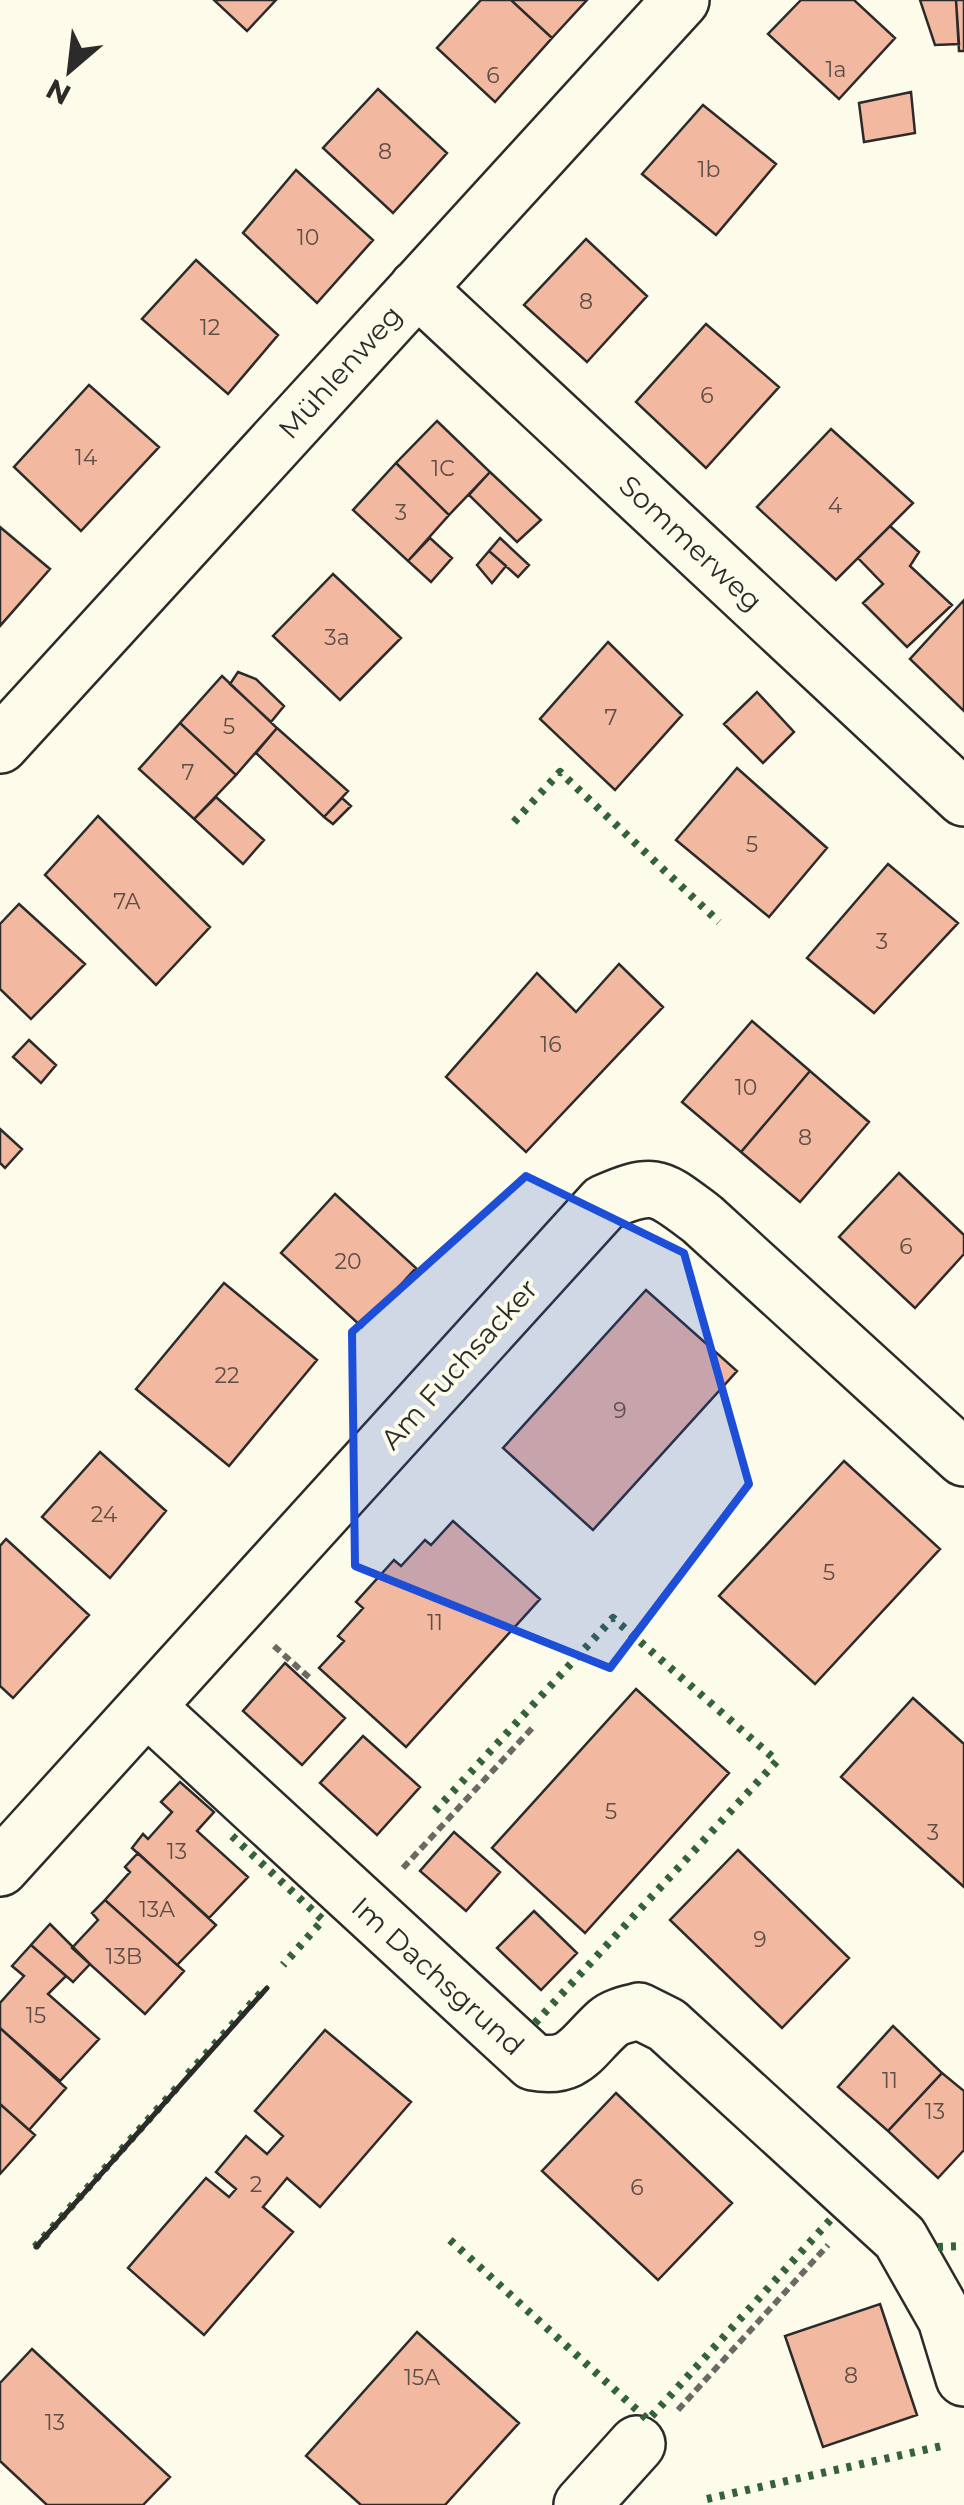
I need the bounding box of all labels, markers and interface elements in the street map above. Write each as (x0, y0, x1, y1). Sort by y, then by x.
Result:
north arrow (20, 20, 120, 120)
house number: 1a (826, 56, 846, 83)
house number: 6 (486, 62, 500, 89)
text: N (40, 72, 76, 112)
house number: 8 (378, 138, 392, 165)
house number: 1b (698, 156, 720, 183)
house number: 10 (297, 224, 319, 251)
house number: 8 (579, 288, 593, 315)
street label: Mühlenweg (271, 298, 409, 446)
house number: 12 (200, 314, 220, 341)
house number: 6 (700, 382, 714, 409)
house number: 14 (75, 444, 98, 471)
house number: 1C (431, 455, 455, 482)
street label: Sommerweg (612, 468, 770, 618)
house number: 4 (828, 492, 843, 519)
house number: 3 (395, 499, 407, 526)
house number: 3a (324, 624, 350, 651)
house number: 7 (605, 704, 618, 731)
house number: 5 (223, 713, 235, 740)
house number: 7 (182, 759, 195, 786)
house number: 5 (746, 831, 758, 858)
house number: 7A (113, 888, 141, 915)
house number: 3 (876, 928, 888, 955)
house number: 16 (540, 1031, 562, 1058)
house number: 10 (735, 1074, 757, 1101)
house number: 8 (798, 1124, 812, 1151)
house number: 6 (899, 1233, 913, 1260)
house number: 20 (334, 1248, 362, 1275)
street label: Am Fuchsacker (374, 1272, 544, 1456)
house number: 22 (215, 1362, 240, 1389)
house number: 9 (613, 1397, 627, 1424)
house number: 24 (91, 1501, 118, 1528)
house number: 5 (823, 1559, 835, 1586)
house number: 11 (427, 1609, 443, 1636)
house number: 5 (605, 1798, 617, 1825)
house number: 3 (927, 1819, 939, 1846)
house number: 13 (167, 1838, 187, 1865)
street label: Im Dachsgrund (345, 1890, 531, 2062)
house number: 13A (139, 1896, 175, 1923)
house number: 9 (753, 1926, 767, 1953)
house number: 13B (106, 1943, 142, 1970)
house number: 15 (26, 2002, 46, 2029)
house number: 11 (882, 2067, 898, 2094)
house number: 13 (925, 2098, 945, 2125)
house number: 2 (250, 2171, 262, 2198)
house number: 6 (630, 2174, 644, 2201)
house number: 8 (844, 2362, 858, 2389)
house number: 15A (404, 2364, 440, 2391)
house number: 13 (45, 2409, 65, 2436)

